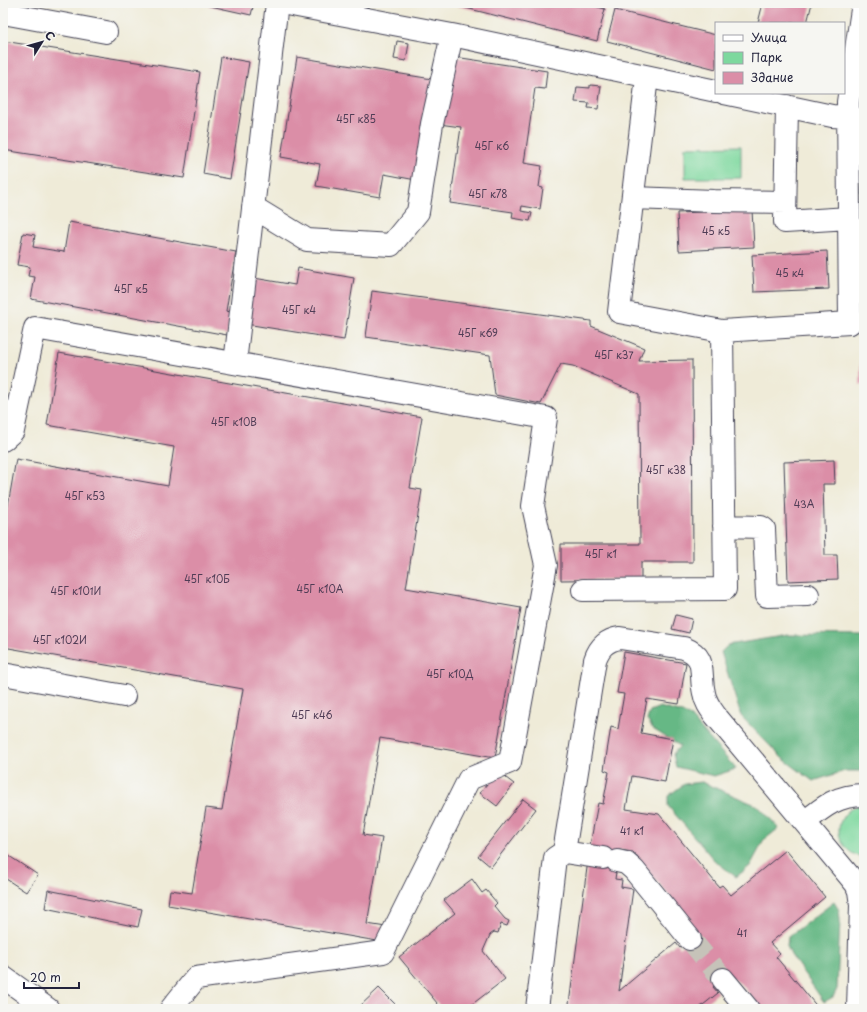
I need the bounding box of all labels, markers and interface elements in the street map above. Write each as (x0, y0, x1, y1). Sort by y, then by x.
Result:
north arrow (22, 22, 62, 62)
legend (715, 22, 845, 94)
text: С (41, 27, 60, 44)
text: Улица (751, 28, 787, 46)
text: Парк (751, 48, 783, 66)
text: Здание (751, 68, 793, 86)
house number: 45Г к85 (336, 111, 376, 126)
house number: 45Г к6 (475, 138, 509, 153)
house number: 45Г к78 (468, 186, 508, 201)
house number: 45 к5 (702, 223, 730, 238)
house number: 45 к4 (776, 265, 805, 280)
house number: 45Г к5 (114, 281, 148, 296)
house number: 45Г к4 (282, 302, 316, 317)
house number: 45Г к69 (458, 325, 498, 340)
house number: 45Г к37 (594, 347, 634, 362)
house number: 45Г к10В (211, 414, 257, 429)
house number: 45Г к38 (646, 462, 686, 477)
house number: 45Г к53 (65, 488, 105, 503)
house number: 43А (794, 496, 815, 511)
house number: 45Г к1 (585, 546, 617, 561)
house number: 45Г к10Б (184, 571, 230, 586)
house number: 45Г к10А (297, 581, 344, 596)
house number: 45Г к101И (51, 583, 102, 598)
house number: 45Г к102И (33, 632, 87, 647)
house number: 45Г к10Д (426, 666, 474, 681)
house number: 45Г к46 (291, 707, 333, 722)
house number: 41 к1 (620, 823, 644, 838)
house number: 41 (737, 925, 747, 940)
scale bar (24, 964, 79, 990)
text: 20 m (30, 968, 61, 986)

